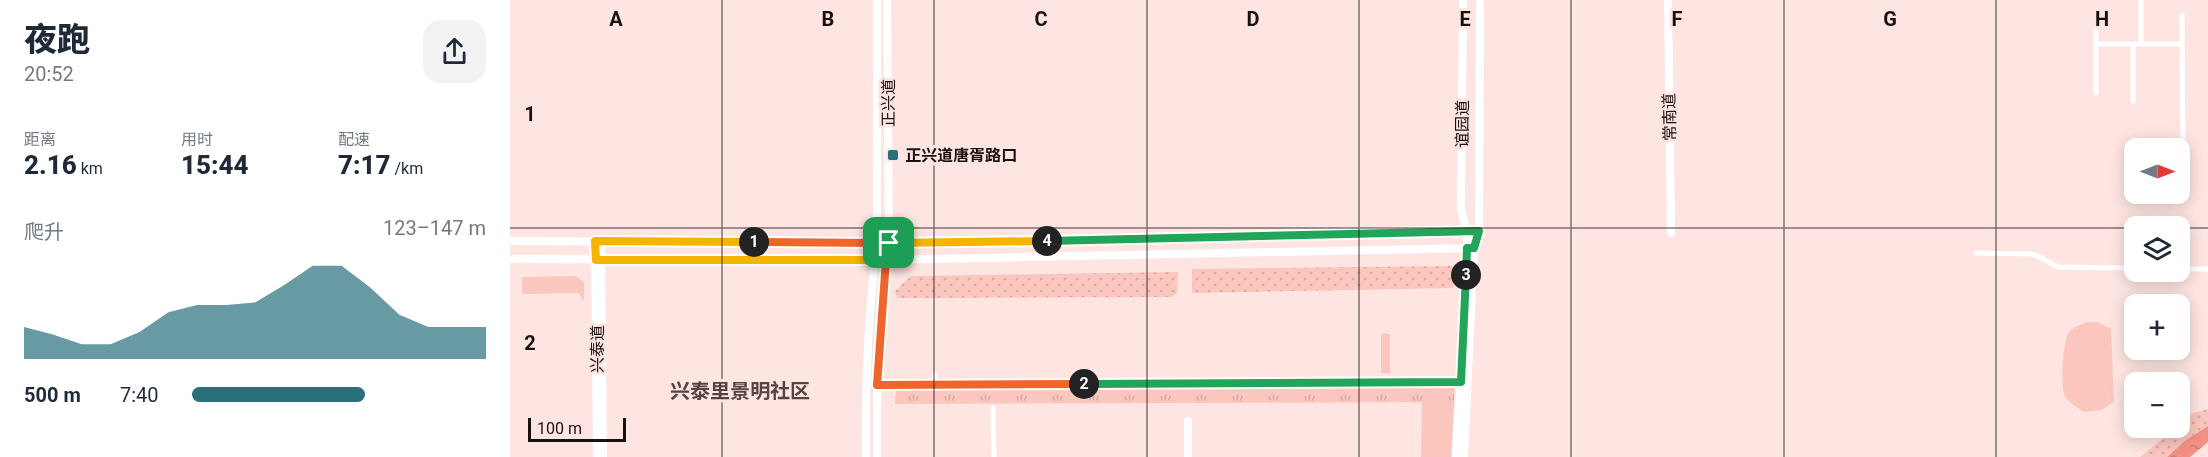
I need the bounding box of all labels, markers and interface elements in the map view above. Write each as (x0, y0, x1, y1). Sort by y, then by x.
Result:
text: A (609, 7, 623, 31)
text: B (822, 7, 834, 31)
text: C (1034, 7, 1048, 31)
text: D (1247, 7, 1260, 31)
text: E (1459, 7, 1471, 31)
text: F (1672, 7, 1683, 31)
text: G (1883, 7, 1897, 31)
text: H (2095, 7, 2109, 31)
text: 夜跑 (24, 20, 90, 59)
button: share (423, 20, 486, 83)
text: 20:52 (24, 62, 74, 86)
street label: 正兴道 (879, 79, 898, 127)
street label: 常南道 (1660, 93, 1679, 141)
street label: 谊园道 (1453, 100, 1472, 148)
text: 1 (524, 102, 536, 126)
text: 距离 (24, 130, 56, 149)
text: 用时 (181, 130, 213, 149)
text: 配速 (338, 130, 370, 149)
north arrow (2124, 138, 2190, 204)
map controls (2124, 138, 2190, 438)
place label: 正兴道唐胥路口 (905, 146, 1017, 165)
marker: 正兴道唐胥路口 (886, 148, 900, 162)
text: 2.16 (24, 150, 77, 180)
text: 15:44 (181, 150, 249, 180)
text: 7:17 (338, 150, 391, 180)
text: km (77, 159, 103, 178)
text: /km (391, 159, 423, 178)
text: 123–147 m (383, 216, 486, 240)
button: layers (2124, 216, 2190, 282)
pin (863, 217, 914, 268)
text: 爬升 (24, 220, 64, 244)
icon: arrive (872, 226, 905, 259)
pin: 4 (1032, 226, 1062, 256)
pin: 1 (739, 227, 769, 257)
text: 4 (1042, 231, 1052, 250)
text: 1 (749, 232, 759, 251)
pin: 3 (1451, 260, 1481, 290)
text: 3 (1461, 265, 1471, 284)
button: + (2124, 294, 2190, 360)
street label: 兴泰道 (588, 325, 607, 373)
text: 2 (524, 331, 536, 355)
pin: 2 (1069, 369, 1099, 399)
button: − (2124, 372, 2190, 438)
text: 2 (1079, 374, 1089, 393)
district label: 兴泰里景明社区 (670, 379, 810, 403)
text: 500 m (24, 383, 81, 407)
text: 7:40 (120, 383, 159, 407)
scale bar (528, 415, 626, 442)
text: 100 m (537, 419, 582, 438)

